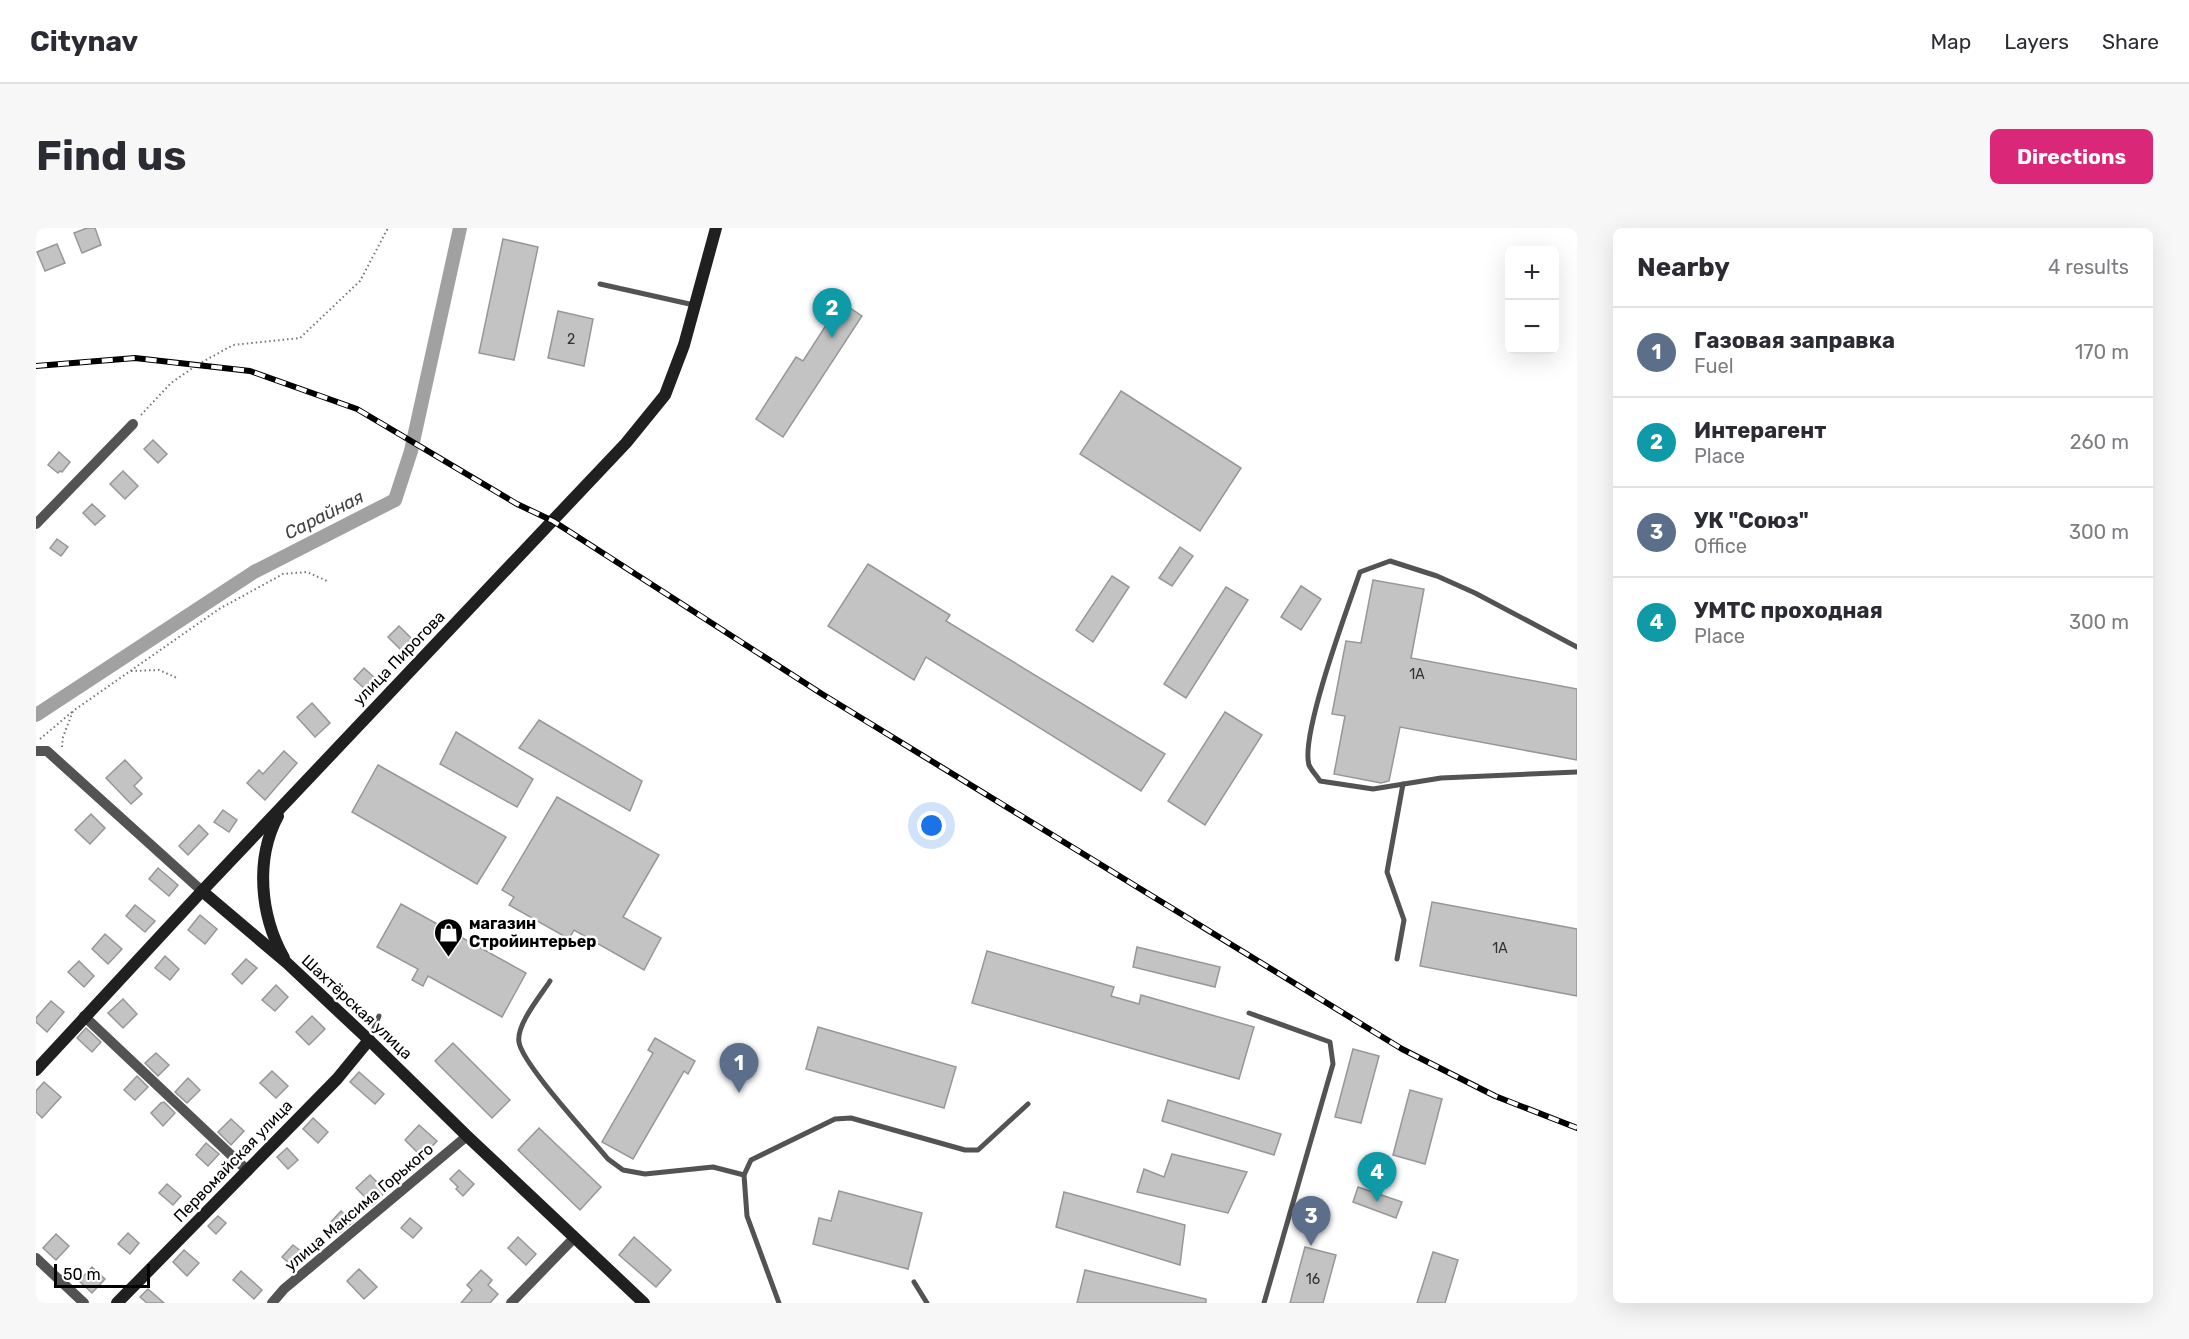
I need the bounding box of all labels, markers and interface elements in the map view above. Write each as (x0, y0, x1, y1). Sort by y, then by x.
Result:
text: Citynav (30, 25, 138, 58)
text: Map (1930, 29, 1971, 54)
text: Layers (2004, 29, 2069, 54)
text: Share (2102, 29, 2159, 54)
button: Directions (1990, 129, 2153, 184)
text: Find us (36, 131, 187, 181)
map controls (1505, 246, 1559, 354)
button: + (1505, 246, 1559, 300)
text: Nearby (1637, 252, 1730, 283)
text: 4 results (2048, 255, 2129, 279)
pin: 2 (812, 288, 852, 338)
button: − (1505, 300, 1559, 354)
text: Газовая заправка (1694, 327, 1895, 354)
house number: 2 (567, 331, 575, 348)
text: 1 (1652, 340, 1661, 364)
text: 170 m (2075, 340, 2129, 364)
text: Fuel (1694, 354, 1734, 378)
text: Интерагент (1694, 417, 1826, 444)
text: 2 (1650, 430, 1663, 454)
text: 260 m (2070, 430, 2129, 454)
text: Place (1694, 444, 1745, 468)
water label: Сарайная (281, 486, 367, 544)
text: УК "Союз" (1694, 507, 1809, 534)
text: 3 (1650, 520, 1663, 544)
text: 300 m (2069, 520, 2129, 544)
text: Office (1694, 534, 1747, 558)
text: УМТС проходная (1694, 597, 1883, 624)
street label: улица Пирогова (349, 607, 449, 709)
text: 4 (1650, 610, 1663, 634)
text: 300 m (2069, 610, 2129, 634)
text: Place (1694, 624, 1745, 648)
house number: 1А (1409, 666, 1425, 683)
your location (917, 811, 946, 840)
place label: магазин Стройинтерьер (469, 914, 596, 951)
shop icon: магазин Стройинтерьер (432, 916, 464, 958)
house number: 1А (1492, 940, 1508, 957)
street label: Шахтёрская улица (298, 951, 416, 1063)
pin: 1 (720, 1044, 758, 1093)
street label: Первомайская улица (170, 1096, 296, 1226)
street label: улица Максима Горького (281, 1139, 437, 1275)
pin: 4 (1358, 1152, 1396, 1202)
pin: 3 (1292, 1196, 1330, 1246)
scale bar (54, 1261, 150, 1288)
text: 50 m (63, 1265, 101, 1284)
house number: 16 (1306, 1271, 1320, 1288)

